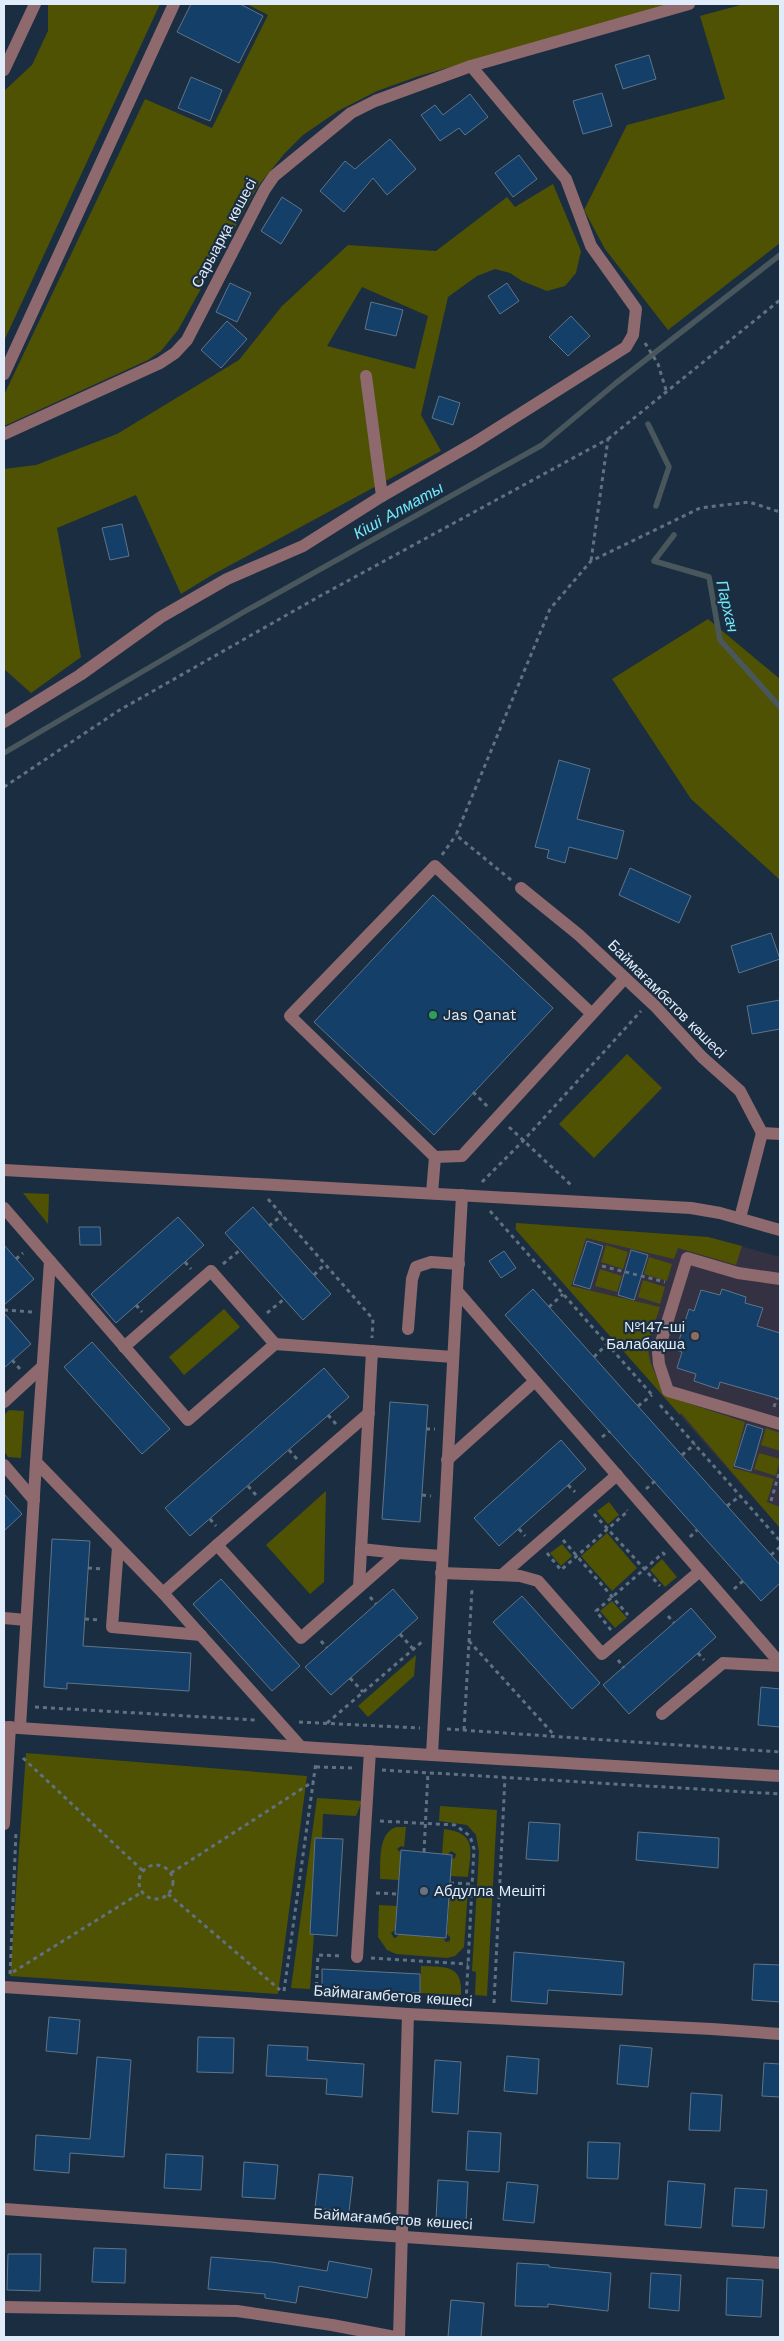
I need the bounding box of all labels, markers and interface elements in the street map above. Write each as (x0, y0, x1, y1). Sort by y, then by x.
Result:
street label: Сарыарқа көшесі (188, 175, 260, 291)
water label: Кіші Алматы (350, 478, 447, 543)
water label: Пархач (712, 578, 743, 634)
street label: Баймағамбетов көшесі (604, 936, 730, 1062)
place label: Jas Qanat (443, 1006, 517, 1024)
marker: Jas Qanat (427, 1009, 439, 1021)
place label: №147-ші Балабақша (606, 1318, 686, 1353)
marker: №147-ші Балабақша (689, 1330, 701, 1342)
place label: Абдулла Мешіті (434, 1882, 545, 1900)
marker: Абдулла Мешіті (418, 1885, 430, 1897)
street label: Баймагамбетов көшесі (313, 1981, 473, 2011)
street label: Баймағамбетов көшесі (313, 2204, 473, 2234)

